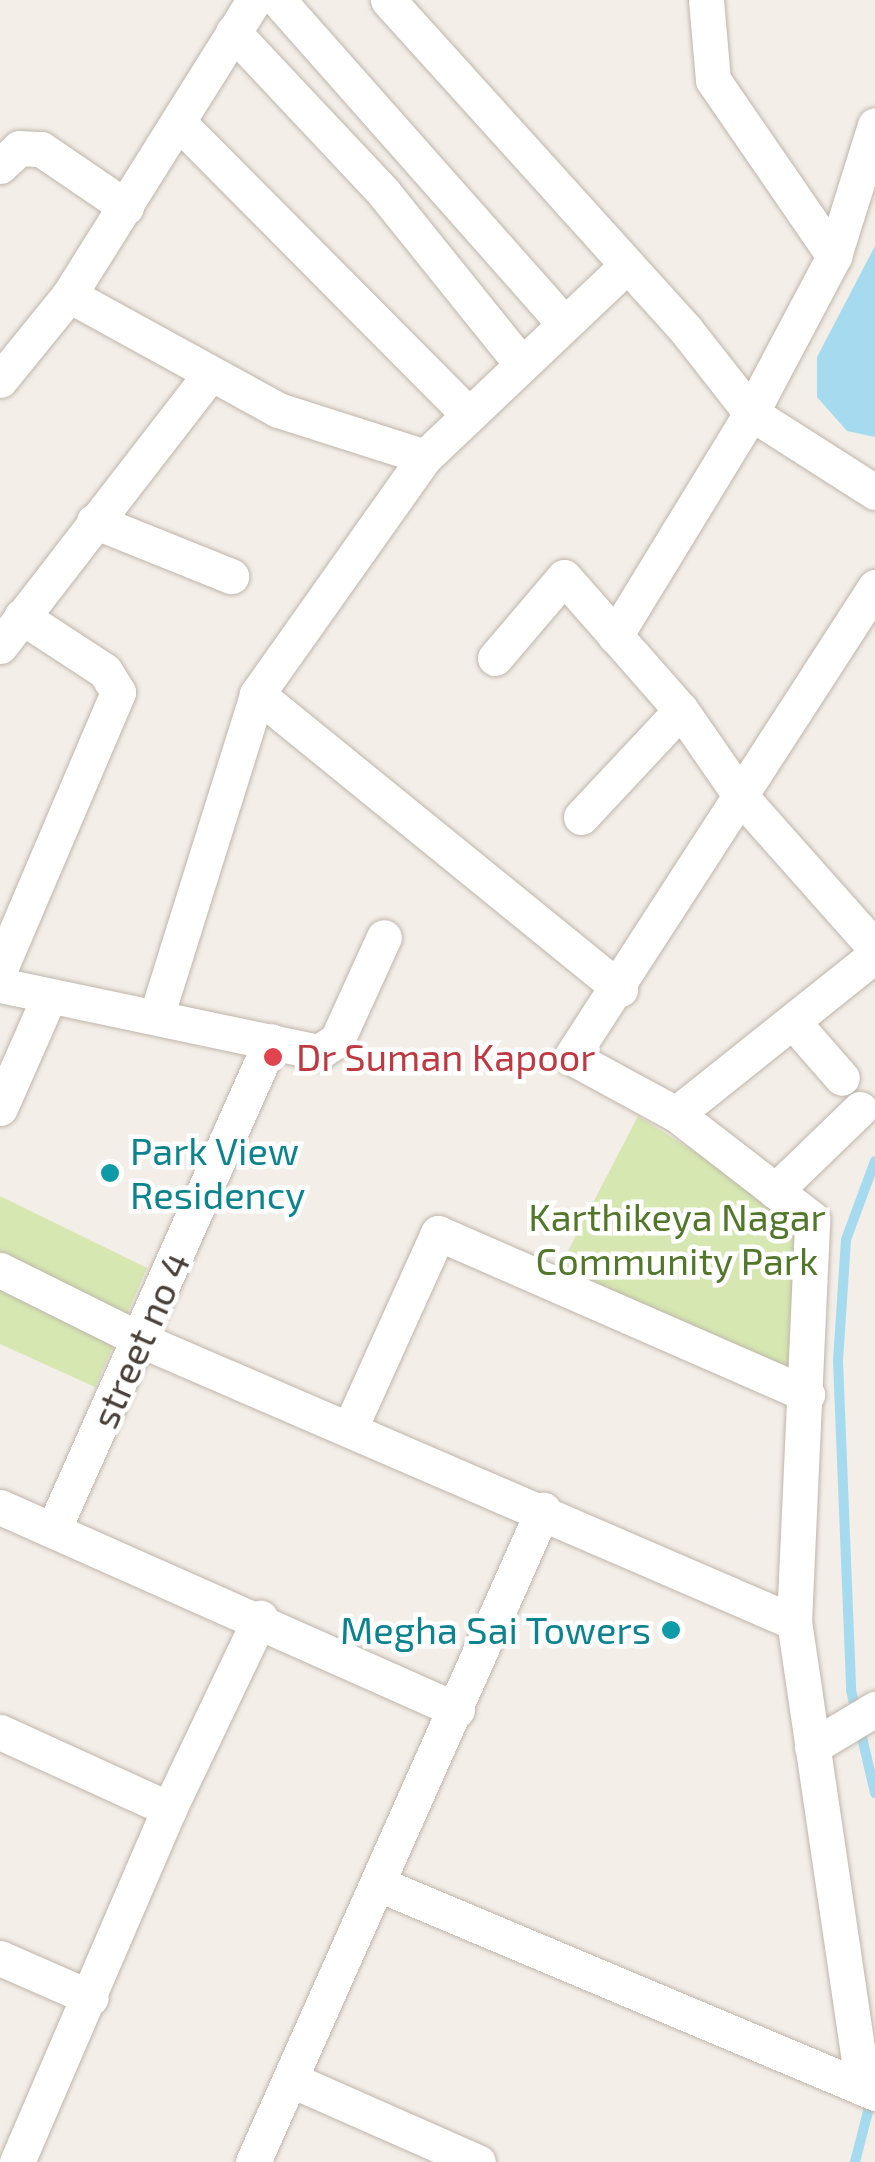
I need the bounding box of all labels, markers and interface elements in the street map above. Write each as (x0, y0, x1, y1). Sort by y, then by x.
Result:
place label: Dr Suman Kapoor (296, 1034, 596, 1080)
marker: Dr Suman Kapoor (260, 1044, 286, 1070)
place label: Park View Residency (130, 1128, 305, 1218)
marker: Park View Residency (99, 1162, 121, 1184)
park label: Karthikeya Nagar Community Park (528, 1194, 826, 1284)
street label: street no 4 (81, 1245, 199, 1435)
place label: Megha Sai Towers (339, 1607, 651, 1653)
marker: Megha Sai Towers (660, 1619, 682, 1641)

